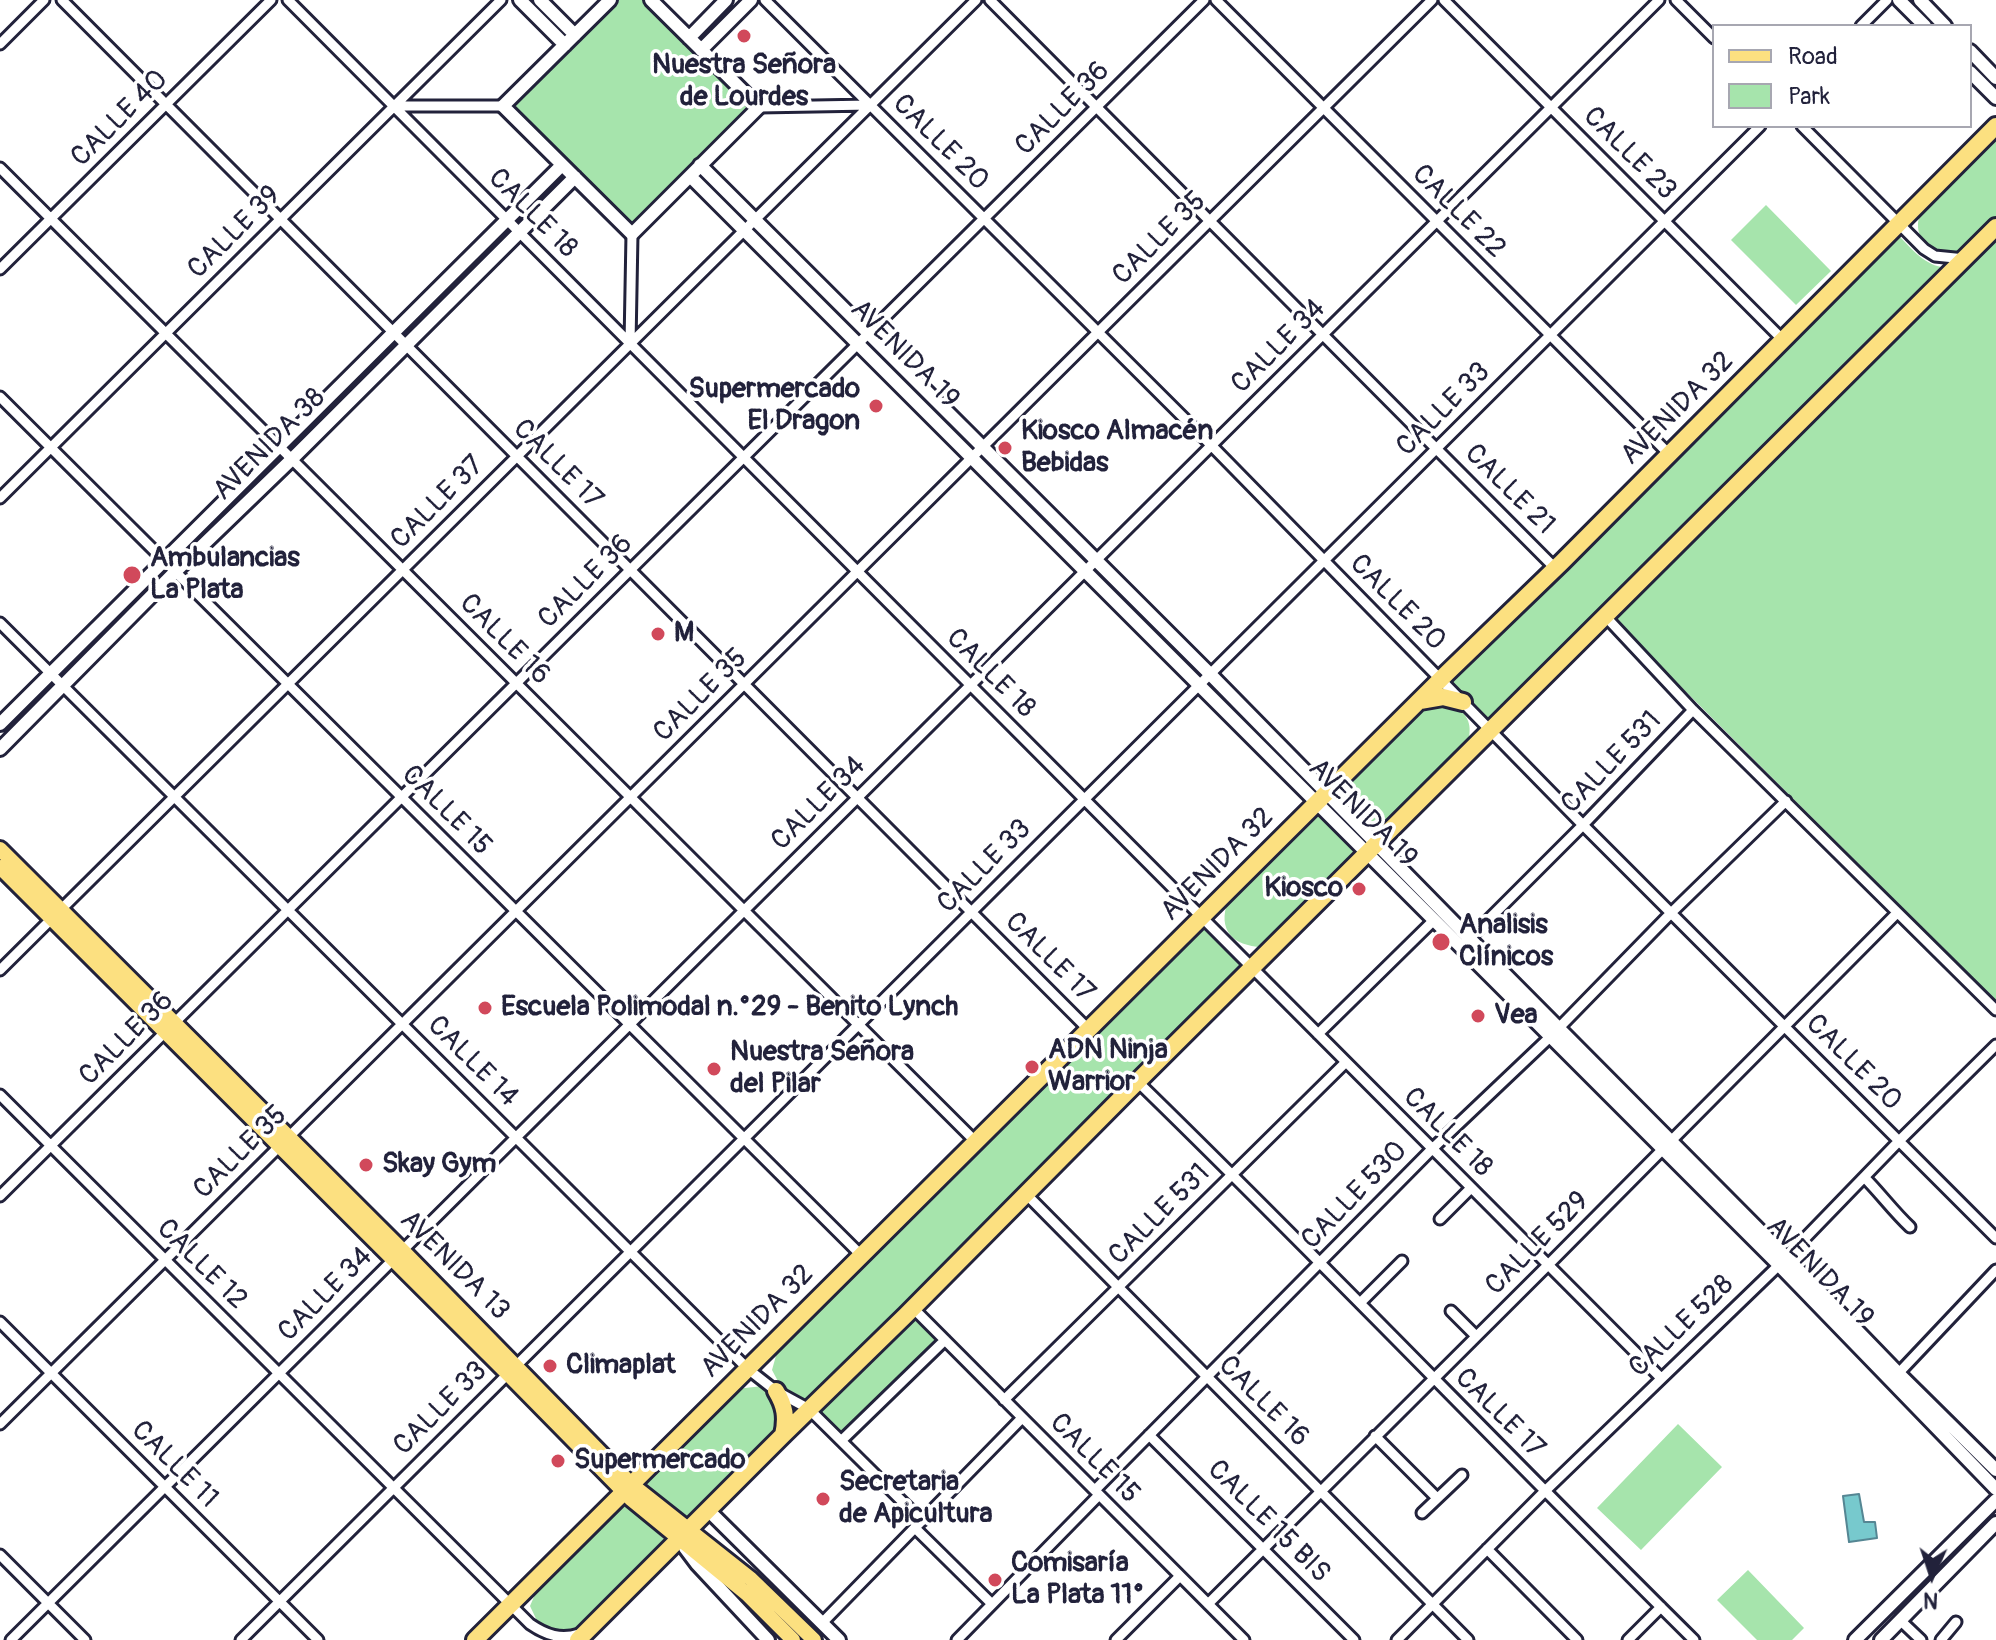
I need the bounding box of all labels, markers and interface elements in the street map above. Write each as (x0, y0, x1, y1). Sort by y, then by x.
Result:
legend (1712, 24, 1972, 128)
marker: Nuestra Señora de Lourdes (735, 27, 753, 45)
text: Road (1788, 42, 1838, 71)
place label: Nuestra Señora de Lourdes (652, 49, 836, 115)
street label: CALLE 36 (1009, 55, 1117, 163)
street label: CALLE 40 (65, 64, 175, 174)
text: Park (1788, 82, 1830, 111)
street label: CALLE 20 (885, 88, 995, 198)
street label: CALLE 23 (1575, 100, 1683, 208)
street label: CALLE 22 (1404, 158, 1512, 266)
street label: CALLE 18 (480, 162, 584, 266)
street label: CALLE 39 (182, 180, 288, 286)
street label: CALLE 35 (1106, 185, 1214, 293)
street label: AVENIDA 19 (842, 293, 966, 417)
street label: CALLE 34 (1225, 293, 1333, 401)
street label: AVENIDA 32 (1614, 345, 1742, 473)
street label: CALLE 33 (1390, 356, 1498, 464)
place label: Supermercado El Dragon (688, 373, 860, 439)
street label: AVENIDA 38 (207, 382, 333, 508)
marker: Supermercado El Dragon (867, 397, 885, 415)
street label: CALLE 17 (505, 413, 609, 517)
place label: Kiosco Almacén Bebidas (1021, 415, 1213, 481)
street label: CALLE 21 (1457, 438, 1561, 542)
marker: Kiosco Almacén Bebidas (996, 439, 1014, 457)
street label: CALLE 37 (384, 449, 492, 557)
street label: CALLE 36 (532, 528, 640, 636)
place label: Ambulancias La Plata (150, 542, 300, 608)
street label: CALLE 20 (1342, 548, 1452, 658)
marker: Ambulancias La Plata (121, 564, 143, 586)
street label: CALLE 16 (451, 587, 557, 693)
place label: M (674, 617, 694, 651)
street label: CALLE 18 (938, 622, 1042, 726)
marker: M (649, 625, 667, 643)
street label: CALLE 35 (647, 642, 755, 750)
street label: CALLE 531 (1555, 705, 1669, 821)
street label: CALLE 34 (765, 750, 873, 858)
street label: AVENIDA 19 (1300, 752, 1424, 876)
street label: CALLE 15 (394, 759, 498, 863)
street label: AVENIDA 32 (1154, 801, 1282, 929)
street label: CALLE 33 (931, 813, 1039, 921)
place label: Kiosco (1264, 872, 1343, 906)
marker: Kiosco (1350, 880, 1368, 898)
street label: CALLE 17 (997, 906, 1101, 1010)
place label: Analisis Clínicos (1459, 909, 1553, 975)
marker: Analisis Clínicos (1430, 931, 1452, 953)
street label: CALLE 36 (73, 985, 181, 1093)
place label: Escuela Polimodal n.°29 - Benito Lynch (501, 991, 958, 1025)
marker: Escuela Polimodal n.°29 - Benito Lynch (476, 999, 494, 1017)
place label: Vea (1494, 999, 1538, 1033)
marker: Vea (1469, 1007, 1487, 1025)
street label: CALLE 20 (1798, 1008, 1908, 1118)
street label: CALLE 14 (420, 1010, 524, 1114)
place label: ADN Ninja Warrior (1048, 1034, 1168, 1100)
place label: Nuestra Señora del Pilar (730, 1036, 914, 1102)
marker: ADN Ninja Warrior (1023, 1058, 1041, 1076)
marker: Nuestra Señora del Pilar (705, 1060, 723, 1078)
street label: CALLE 18 (1395, 1081, 1499, 1185)
street label: CALLE 35 (187, 1099, 295, 1207)
street label: CALLE 530 (1295, 1135, 1415, 1257)
place label: Skay Gym (382, 1148, 496, 1182)
marker: Skay Gym (357, 1156, 375, 1174)
street label: CALLE 531 (1102, 1157, 1218, 1273)
street label: CALLE 529 (1479, 1185, 1597, 1303)
street label: AVENIDA 13 (392, 1204, 516, 1328)
street label: AVENIDA 19 (1758, 1211, 1880, 1335)
street label: CALLE 12 (149, 1213, 253, 1317)
street label: CALLE 34 (272, 1241, 380, 1349)
street label: AVENIDA 32 (694, 1258, 822, 1386)
street label: CALLE 528 (1623, 1269, 1741, 1385)
place label: Climaplat (566, 1349, 675, 1383)
street label: CALLE 16 (1210, 1349, 1316, 1455)
street label: CALLE 33 (387, 1355, 495, 1463)
marker: Climaplat (541, 1357, 559, 1375)
street label: CALLE 17 (1447, 1362, 1551, 1466)
street label: CALLE 15 (1042, 1407, 1146, 1511)
street label: CALLE 11 (123, 1414, 225, 1516)
place label: Supermercado (574, 1444, 746, 1478)
marker: Supermercado (549, 1452, 567, 1470)
street label: CALLE 15 BIS (1200, 1454, 1336, 1590)
place label: Secretaria de Apicultura (839, 1466, 993, 1532)
marker: Secretaria de Apicultura (814, 1490, 832, 1508)
north arrow (1892, 1536, 1972, 1616)
place label: Comisaría La Plata 11° (1011, 1547, 1145, 1613)
marker: Comisaría La Plata 11° (986, 1571, 1004, 1589)
text: N (1923, 1586, 1939, 1614)

